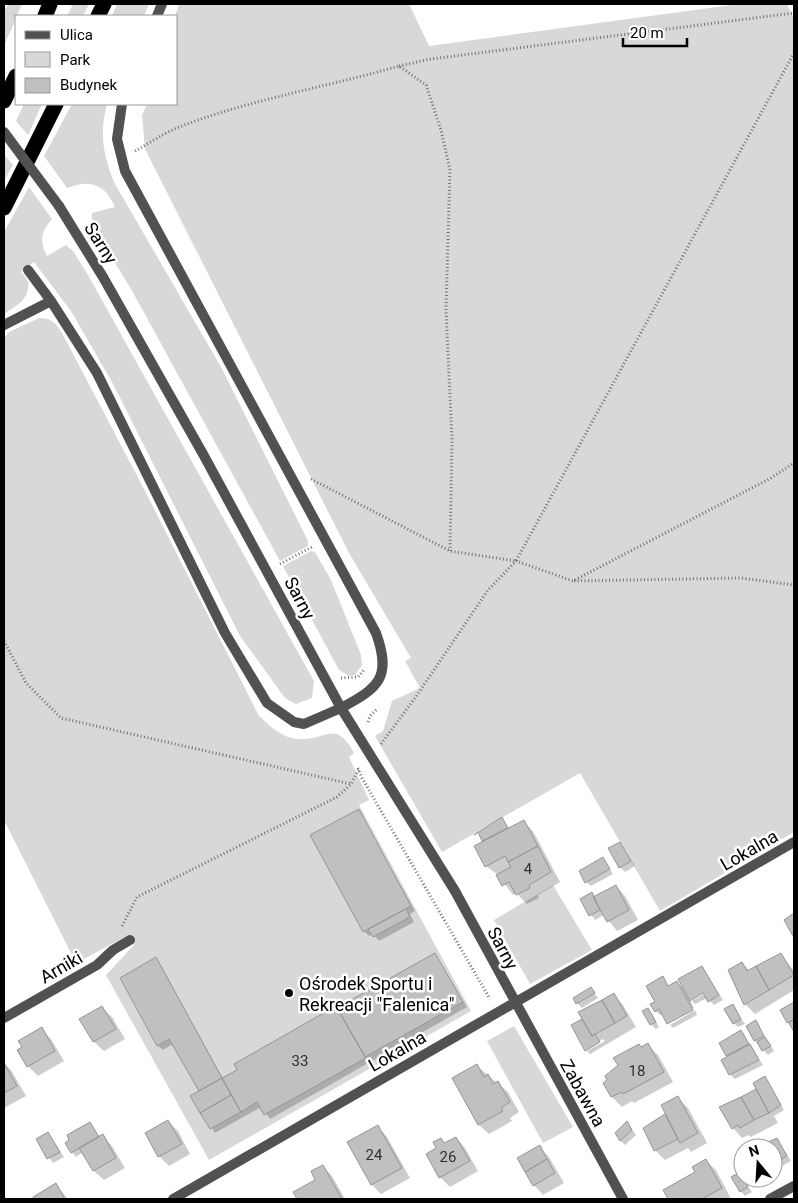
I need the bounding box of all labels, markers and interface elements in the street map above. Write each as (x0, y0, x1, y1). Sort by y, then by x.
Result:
legend (15, 15, 178, 105)
scale bar (623, 15, 687, 47)
text: 20 m (630, 24, 664, 42)
text: Ulica (60, 26, 93, 44)
text: Park (60, 51, 91, 69)
text: Budynek (60, 76, 117, 94)
street label: Sarny (80, 218, 122, 268)
street label: Sarny (280, 573, 320, 623)
street label: Lokalna (716, 825, 782, 875)
house number: 4 (524, 860, 533, 878)
street label: Sarny (483, 923, 523, 973)
street label: Arniki (36, 946, 86, 988)
place label: Ośrodek Sportu i Rekreacji "Falenica" (299, 973, 454, 1015)
marker: Ośrodek Sportu i Rekreacji "Falenica" (283, 987, 295, 999)
street label: Lokalna (364, 1026, 430, 1076)
house number: 33 (292, 1052, 308, 1070)
street label: Zabawna (556, 1056, 610, 1130)
house number: 18 (629, 1062, 645, 1080)
north arrow (733, 1138, 783, 1188)
text: N (747, 1141, 761, 1160)
house number: 24 (366, 1146, 383, 1164)
house number: 26 (440, 1148, 456, 1166)

